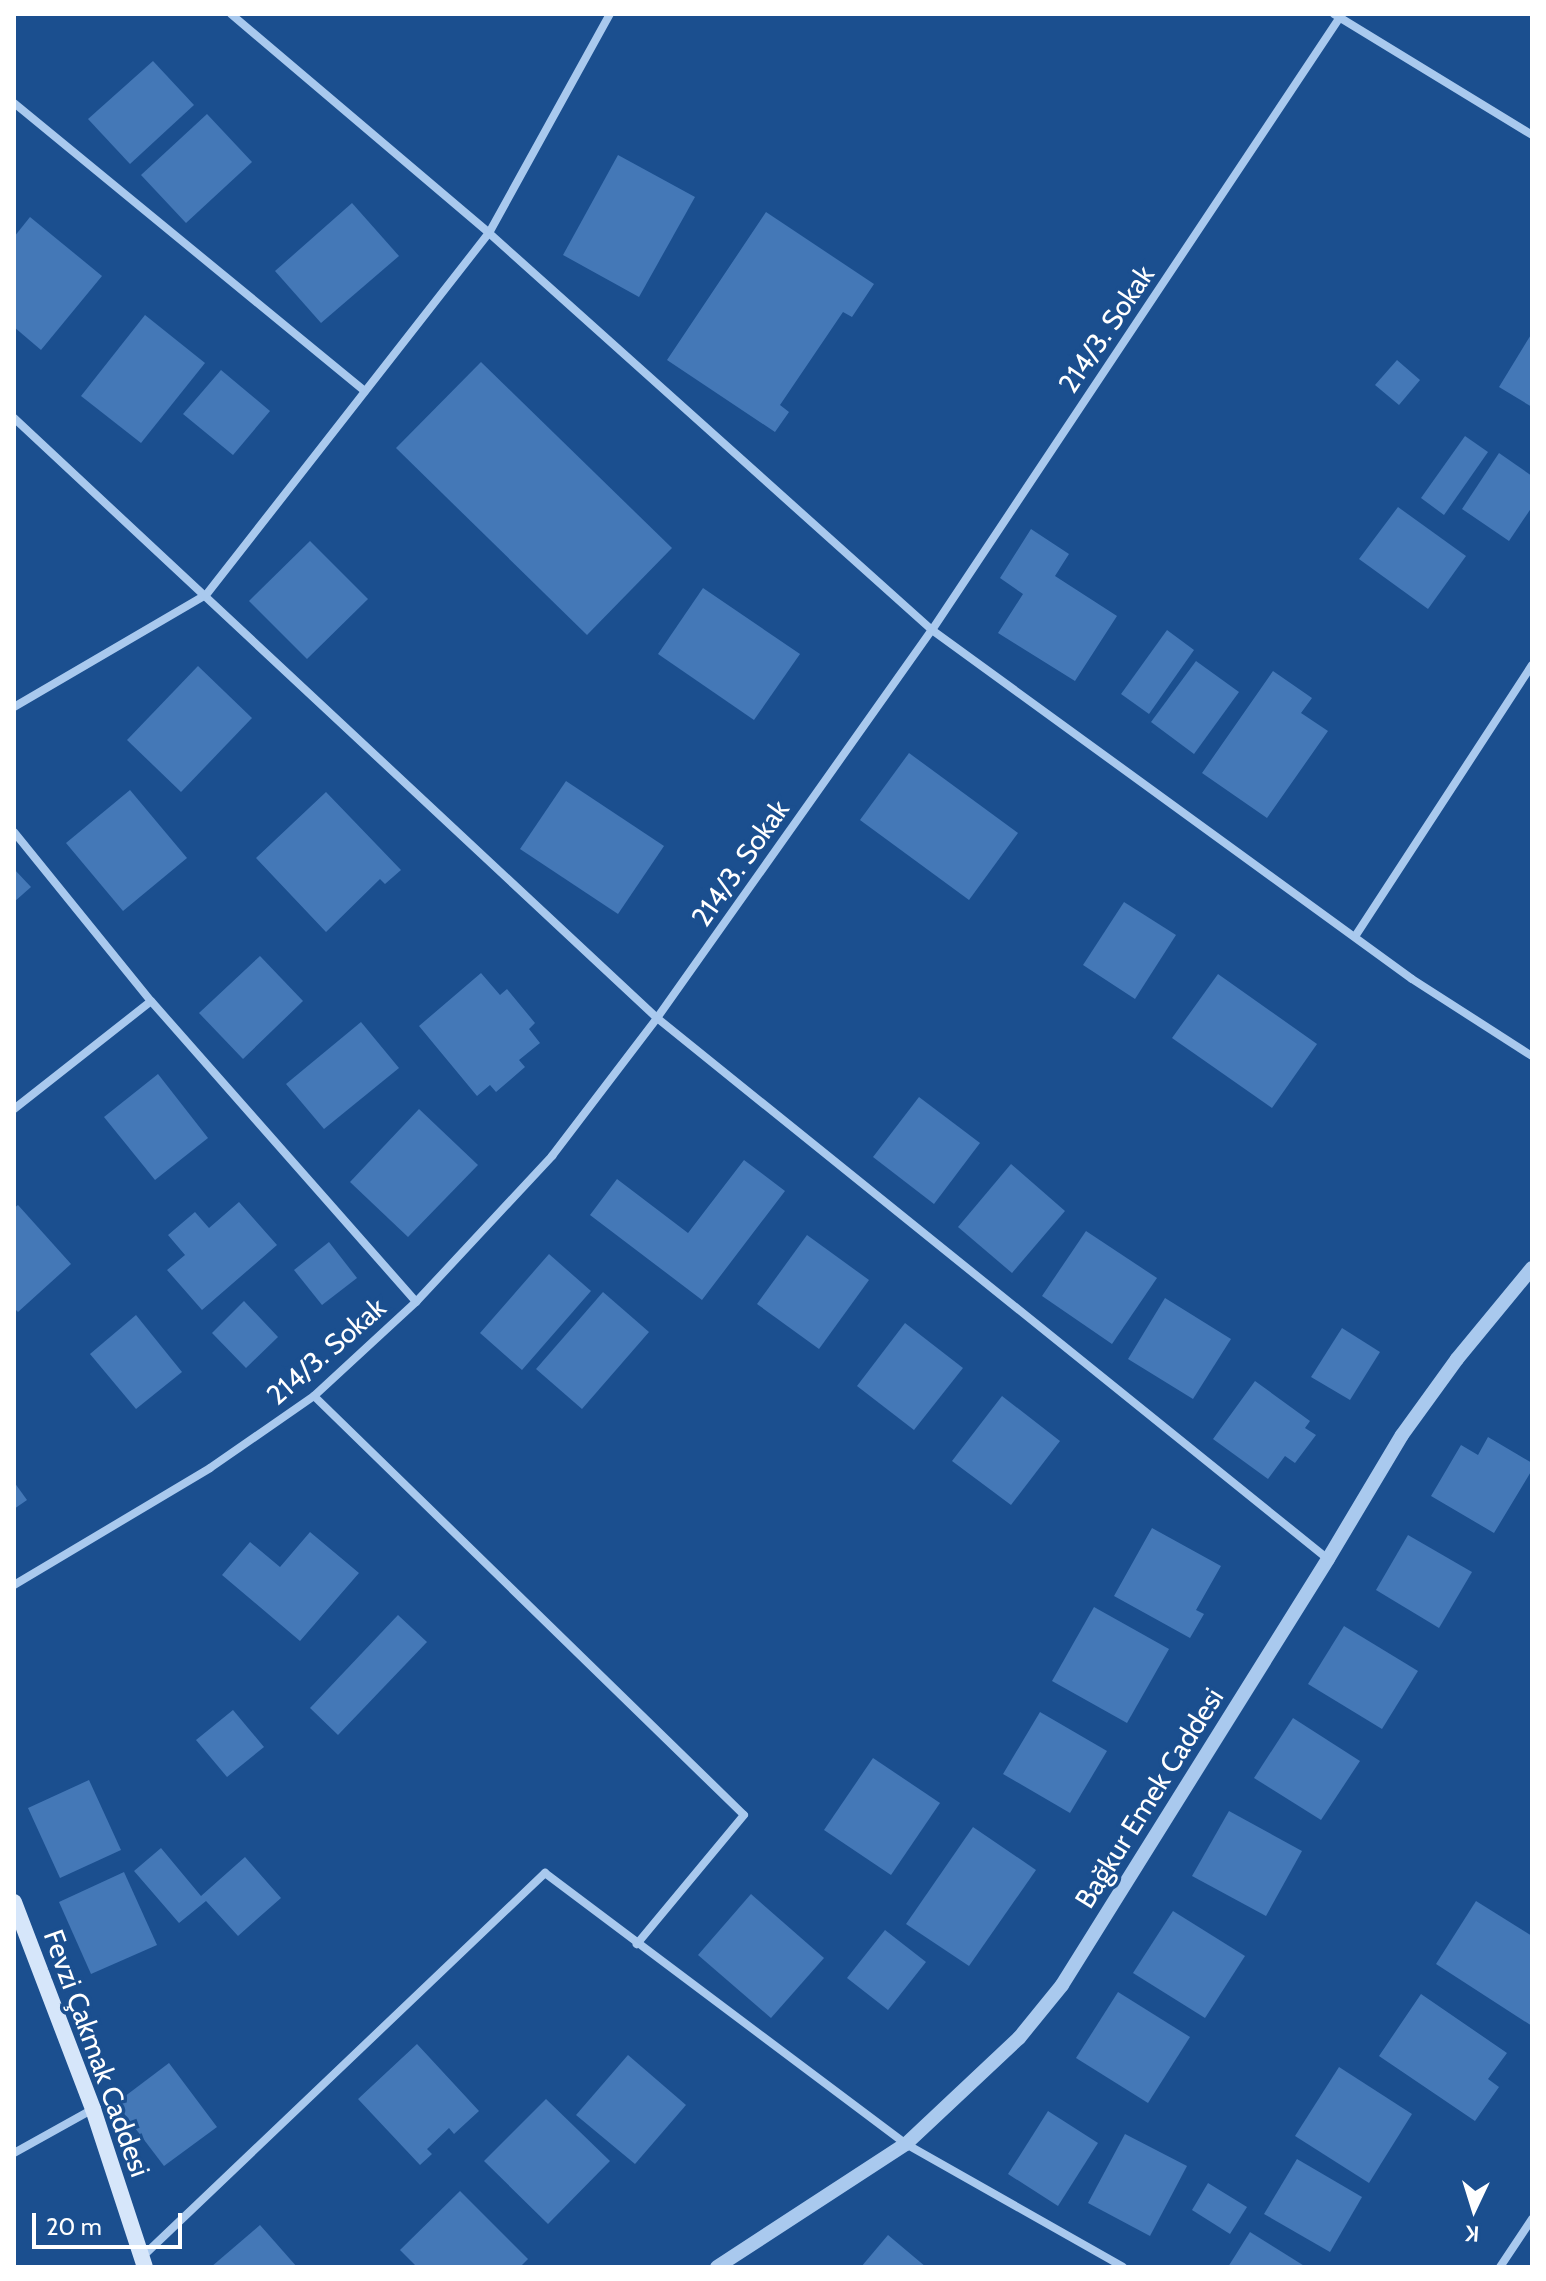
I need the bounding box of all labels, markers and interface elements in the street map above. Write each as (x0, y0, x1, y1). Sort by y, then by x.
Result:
street label: 214/3. Sokak (1051, 259, 1161, 399)
street label: 214/3. Sokak (684, 793, 796, 933)
street label: 214/3. Sokak (260, 1290, 392, 1412)
street label: Bağkur Emek Caddesi (1068, 1682, 1230, 1914)
street label: Fevzi Çakmak Caddesi (37, 1925, 157, 2181)
north arrow (1434, 2169, 1514, 2249)
scale bar (36, 2197, 186, 2247)
text: 20 m (46, 2212, 102, 2241)
text: K (1464, 2219, 1480, 2247)

